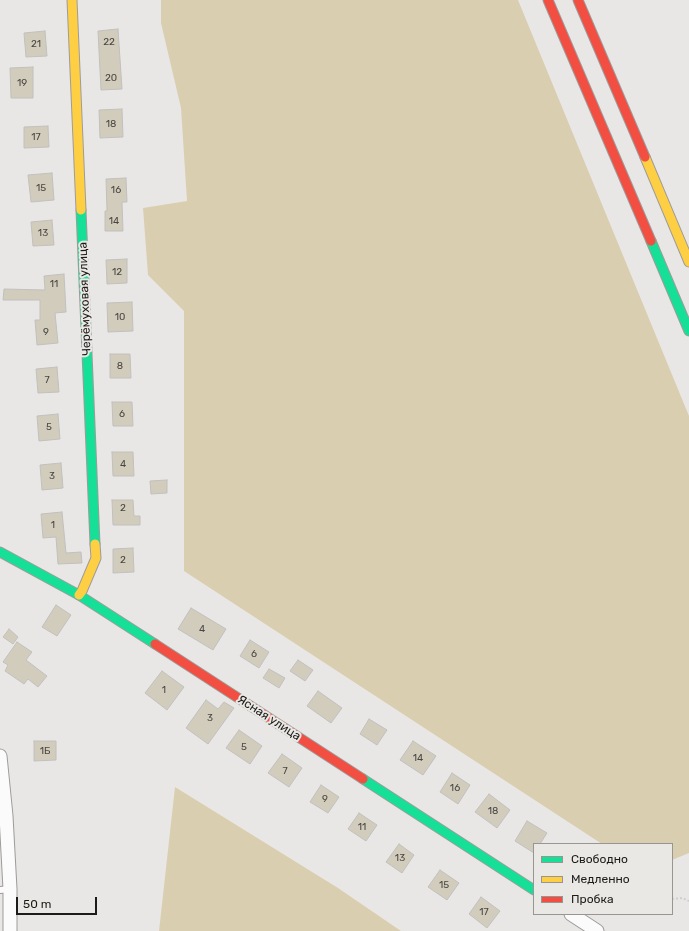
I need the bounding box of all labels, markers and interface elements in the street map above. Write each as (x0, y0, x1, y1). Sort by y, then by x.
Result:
house number: 22 (103, 36, 115, 48)
house number: 21 (31, 38, 41, 50)
house number: 20 (105, 72, 117, 84)
house number: 19 (17, 77, 27, 89)
house number: 18 (106, 118, 116, 130)
house number: 17 (31, 131, 41, 143)
house number: 15 (36, 182, 46, 194)
house number: 16 (111, 184, 121, 196)
house number: 14 (109, 215, 119, 227)
house number: 13 (38, 227, 48, 239)
street label: Черёмуховая улица (76, 242, 94, 356)
house number: 12 (112, 266, 122, 278)
house number: 11 (50, 278, 58, 290)
house number: 10 (115, 311, 125, 323)
house number: 9 (43, 326, 49, 338)
house number: 8 (117, 360, 123, 372)
house number: 7 (44, 374, 50, 386)
house number: 6 (119, 408, 125, 420)
house number: 5 (46, 421, 52, 433)
house number: 4 (120, 458, 126, 470)
house number: 3 (49, 470, 55, 482)
house number: 2 (120, 502, 126, 514)
house number: 1 (51, 519, 55, 531)
house number: 2 (120, 554, 126, 566)
house number: 4 (199, 623, 205, 635)
house number: 6 (251, 648, 257, 660)
house number: 1 (162, 684, 166, 696)
street label: Ясная улица (235, 692, 303, 744)
house number: 3 (207, 712, 213, 724)
house number: 5 (241, 741, 247, 753)
house number: 1Б (40, 745, 50, 757)
house number: 14 (413, 752, 423, 764)
house number: 7 (282, 765, 288, 777)
house number: 16 (450, 782, 460, 794)
house number: 9 (322, 793, 328, 805)
house number: 18 (488, 805, 498, 817)
house number: 11 (358, 821, 366, 833)
legend (533, 843, 673, 915)
house number: 13 (395, 852, 405, 864)
text: Свободно (571, 852, 628, 866)
text: Медленно (571, 872, 630, 886)
house number: 15 (439, 879, 449, 891)
scale bar (18, 889, 99, 915)
text: Пробка (571, 892, 614, 906)
text: 50 m (23, 897, 51, 911)
house number: 17 (479, 906, 489, 918)

